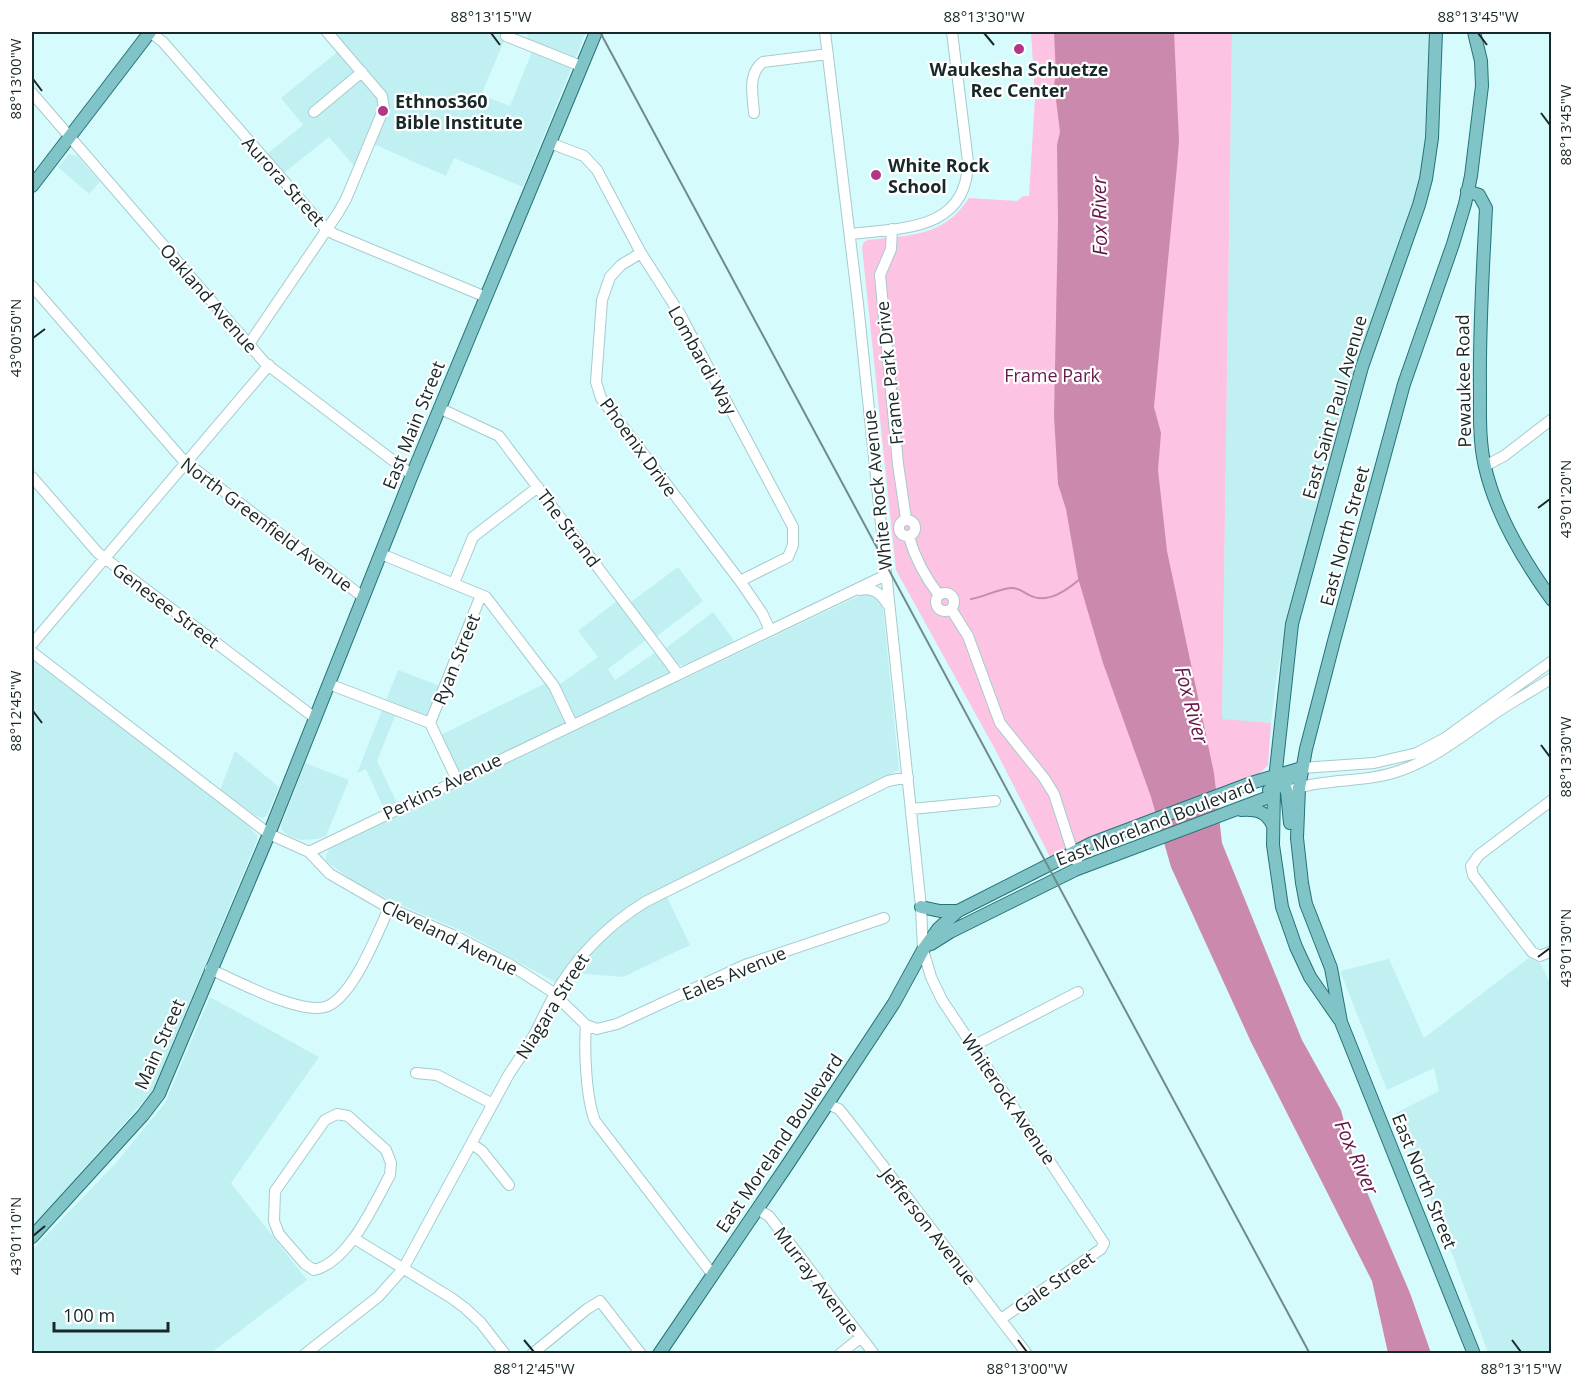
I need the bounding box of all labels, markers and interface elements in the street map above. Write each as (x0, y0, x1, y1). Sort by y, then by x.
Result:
text: 88°13'15"W (451, 6, 532, 26)
text: 88°13'30"W (944, 6, 1025, 26)
text: 88°13'45"W (1438, 6, 1519, 26)
text: 88°13'00"W (5, 38, 25, 120)
marker: Waukesha Schuetze Rec Center (1012, 42, 1026, 56)
place label: Waukesha Schuetze Rec Center (930, 57, 1108, 102)
text: 88°13'45"W (1555, 84, 1575, 166)
place label: Ethnos360 Bible Institute (395, 89, 523, 134)
marker: Ethnos360 Bible Institute (376, 104, 390, 118)
street label: Aurora Street (237, 131, 331, 231)
place label: White Rock School (888, 153, 990, 198)
marker: White Rock School (869, 168, 883, 182)
water label: Fox River (1085, 175, 1113, 256)
street label: Oakland Avenue (155, 238, 263, 358)
text: 43°00'50"N (5, 299, 25, 377)
street label: Frame Park Drive (870, 300, 908, 446)
street label: Lombardi Way (663, 301, 743, 420)
street label: East Saint Paul Avenue (1296, 312, 1372, 502)
street label: Pewaukee Road (1450, 314, 1476, 448)
street label: East Main Street (376, 357, 450, 493)
park label: Frame Park (1004, 363, 1100, 387)
street label: Phoenix Drive (595, 393, 683, 501)
street label: White Rock Avenue (857, 409, 897, 571)
street label: North Greenfield Avenue (176, 451, 358, 597)
text: 43°01'20"N (1555, 460, 1575, 538)
street label: East North Street (1314, 463, 1374, 609)
street label: The Strand (532, 484, 606, 572)
street label: Genesee Street (108, 557, 224, 653)
street label: Ryan Street (427, 610, 485, 708)
water label: Fox River (1169, 663, 1216, 748)
text: 88°12'45"W (5, 670, 25, 752)
text: 88°13'30"W (1555, 716, 1575, 798)
street label: Perkins Avenue (379, 747, 505, 825)
street label: East Moreland Boulevard (1052, 773, 1258, 871)
street label: Cleveland Avenue (378, 894, 522, 980)
text: 43°01'30"N (1555, 909, 1575, 987)
street label: Eales Avenue (678, 940, 790, 1006)
street label: Niagara Street (510, 949, 594, 1063)
street label: Main Street (128, 995, 190, 1093)
street label: Whiterock Avenue (956, 1029, 1062, 1169)
street label: East Moreland Boulevard (710, 1049, 848, 1237)
street label: East North Street (1387, 1110, 1463, 1252)
water label: Fox River (1329, 1115, 1386, 1200)
street label: Jefferson Avenue (875, 1161, 982, 1289)
text: 43°01'10"N (5, 1197, 25, 1275)
street label: Murray Avenue (769, 1222, 865, 1338)
street label: Gale Street (1009, 1246, 1099, 1318)
scale bar (54, 1295, 168, 1333)
text: 100 m (63, 1303, 115, 1327)
text: 88°12'45"W (494, 1358, 575, 1378)
text: 88°13'00"W (987, 1358, 1068, 1378)
text: 88°13'15"W (1481, 1358, 1562, 1378)

